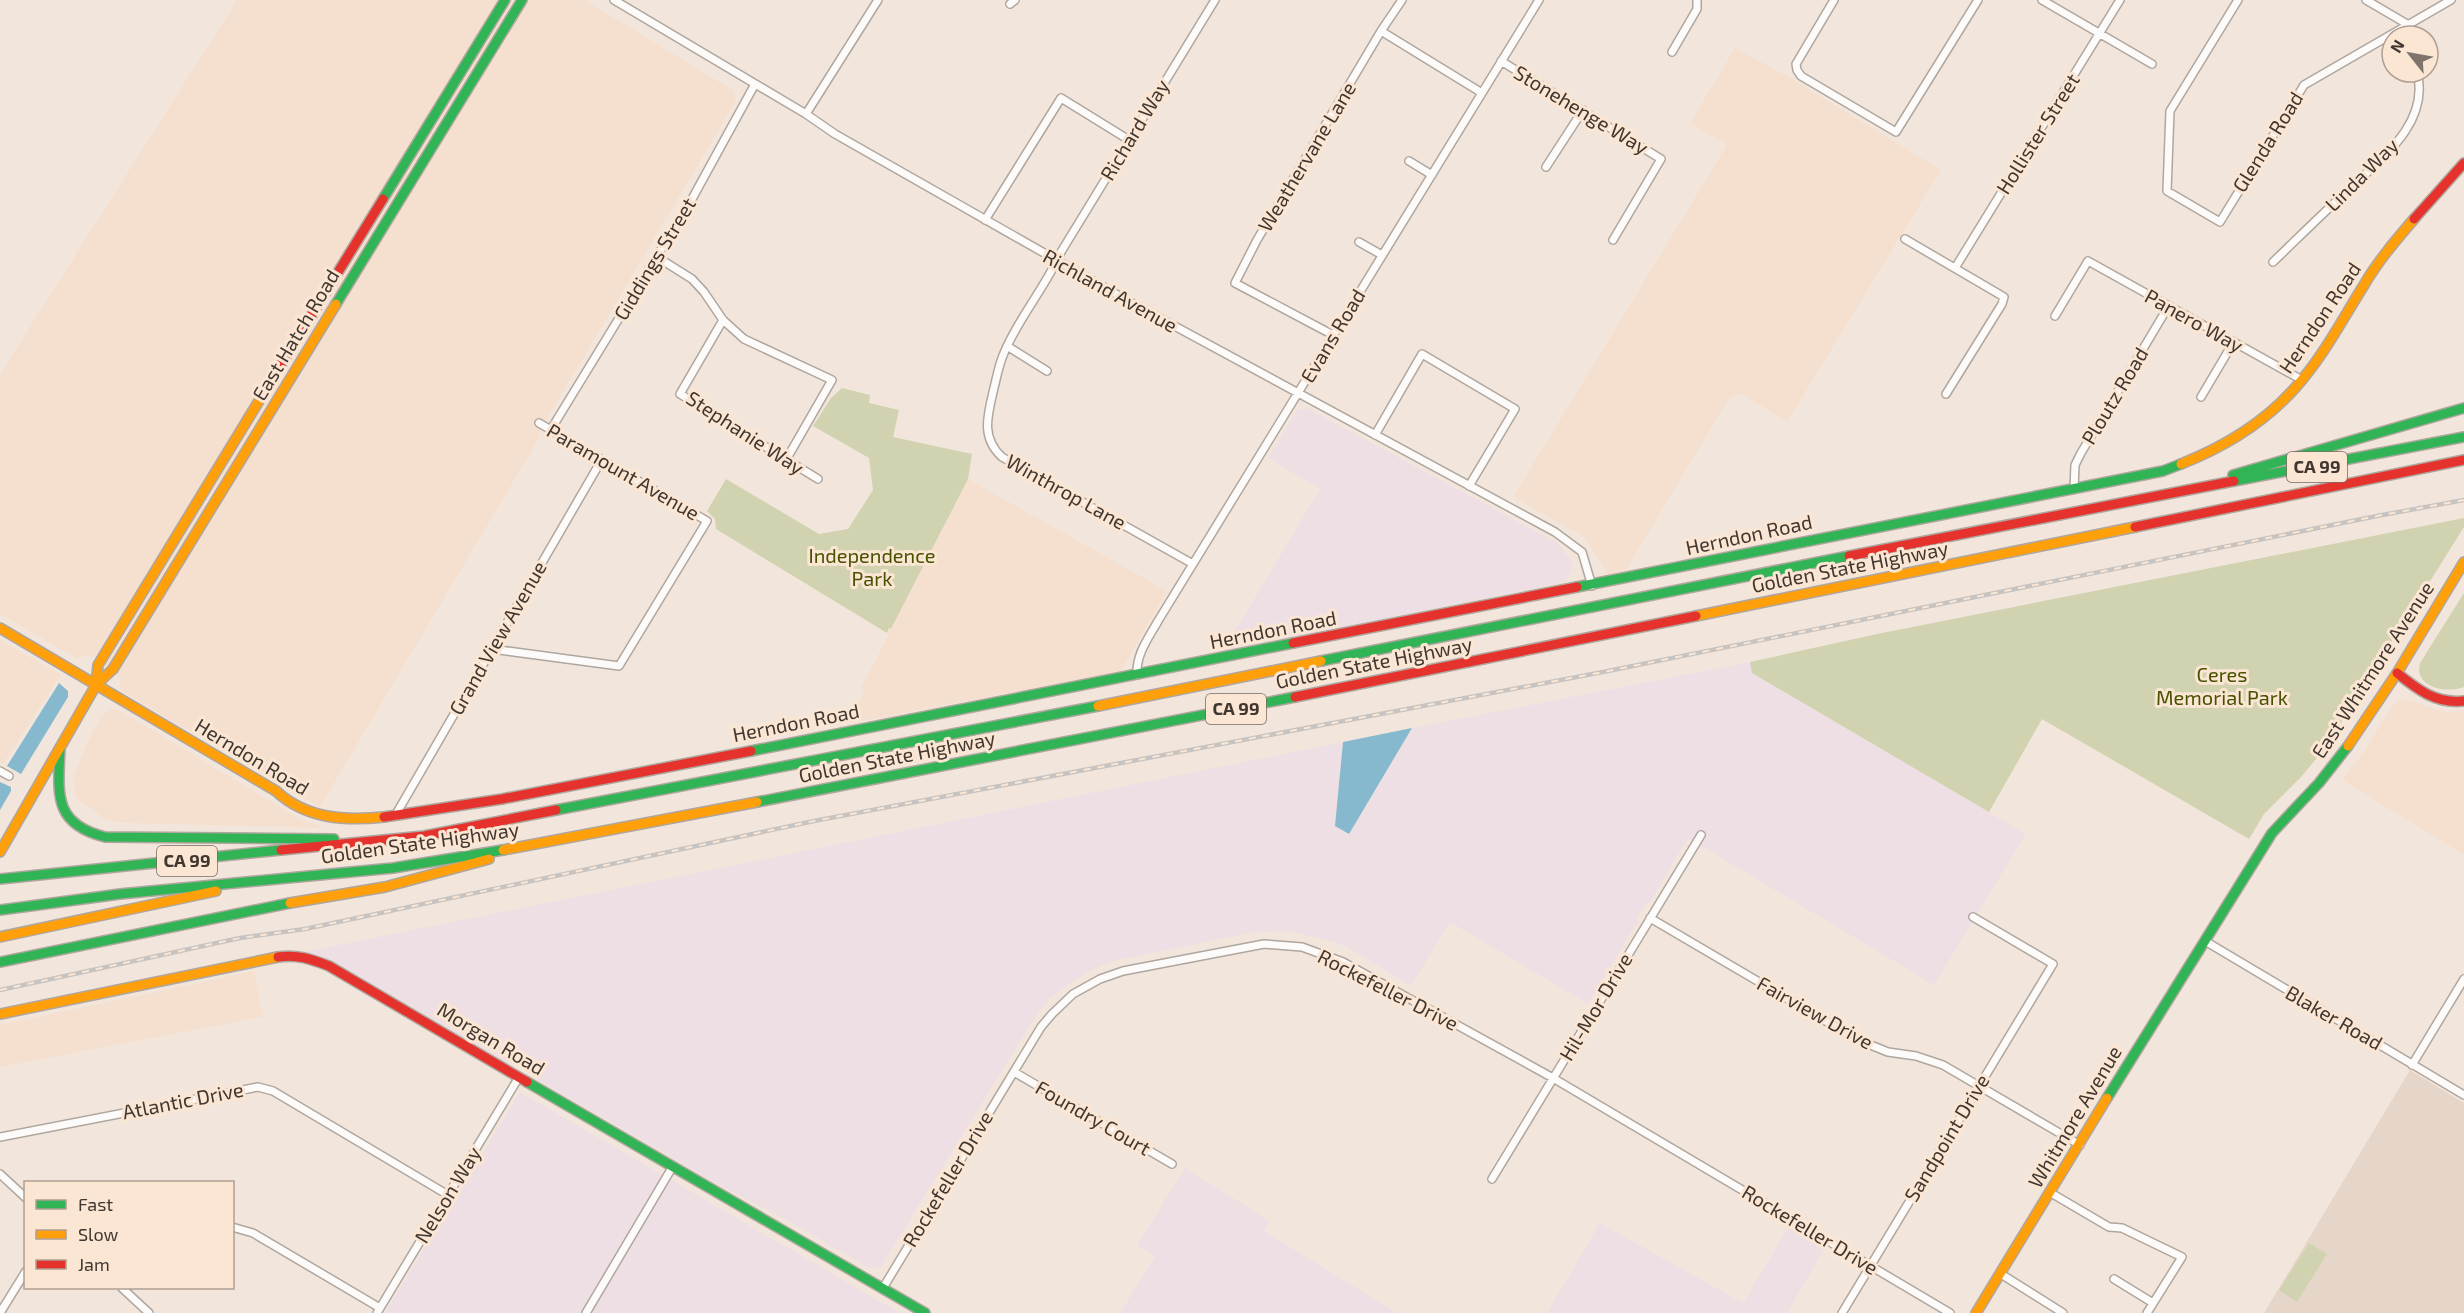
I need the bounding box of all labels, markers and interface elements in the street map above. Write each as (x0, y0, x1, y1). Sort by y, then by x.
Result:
north arrow (2380, 24, 2440, 84)
text: N (2386, 36, 2408, 56)
street label: Stonehenge Way (1510, 60, 1654, 159)
street label: Hollister Street (1990, 68, 2084, 198)
street label: Richard Way (1095, 74, 1174, 184)
street label: Weathervane Lane (1252, 77, 1360, 236)
street label: Glenda Road (2227, 87, 2307, 196)
street label: Linda Way (2320, 132, 2403, 216)
street label: Giddings Street (608, 193, 700, 324)
street label: Richland Avenue (1039, 243, 1182, 337)
street label: Herndon Road (2273, 257, 2365, 378)
street label: East Hatch Road (247, 265, 344, 404)
street label: Panero Way (2141, 283, 2248, 357)
street label: Evans Road (1295, 284, 1369, 387)
street label: Ploutz Road (2076, 343, 2152, 448)
street label: Stephanie Way (682, 385, 809, 479)
street label: Paramount Avenue (543, 418, 704, 525)
street label: Winthrop Lane (1002, 448, 1131, 534)
road number: CA 99 (2287, 452, 2347, 482)
street label: Herndon Road (1683, 509, 1814, 559)
street label: Golden State Highway (1749, 535, 1951, 597)
park label: Independence Park (808, 543, 936, 590)
street label: Grand View Avenue (443, 556, 551, 719)
street label: East Whitmore Avenue (2306, 577, 2438, 762)
street label: Herndon Road (1207, 605, 1338, 653)
street label: Golden State Highway (1273, 631, 1475, 693)
park label: Ceres Memorial Park (2156, 662, 2288, 709)
road number: CA 99 (1206, 694, 1266, 724)
street label: Herndon Road (730, 698, 861, 746)
street label: Herndon Road (191, 713, 314, 800)
street label: Golden State Highway (796, 725, 998, 787)
street label: Golden State Highway (319, 816, 521, 868)
road number: CA 99 (157, 846, 217, 876)
street label: Rockefeller Drive (1314, 943, 1463, 1035)
street label: Hil-Mor Drive (1554, 948, 1637, 1065)
street label: Fairview Drive (1753, 970, 1878, 1054)
street label: Blaker Road (2282, 980, 2387, 1055)
street label: Morgan Road (433, 997, 550, 1080)
street label: Whitmore Avenue (2022, 1041, 2126, 1192)
street label: Sandpoint Drive (1899, 1069, 1994, 1206)
street label: Foundry Court (1032, 1075, 1156, 1160)
street label: Atlantic Drive (120, 1077, 245, 1124)
street label: Rockefeller Drive (897, 1106, 997, 1251)
street label: Nelson Way (409, 1141, 486, 1247)
street label: Rockefeller Drive (1738, 1179, 1883, 1279)
legend (24, 1181, 234, 1289)
text: Fast (78, 1193, 113, 1215)
text: Slow (78, 1223, 119, 1245)
text: Jam (78, 1253, 110, 1275)

